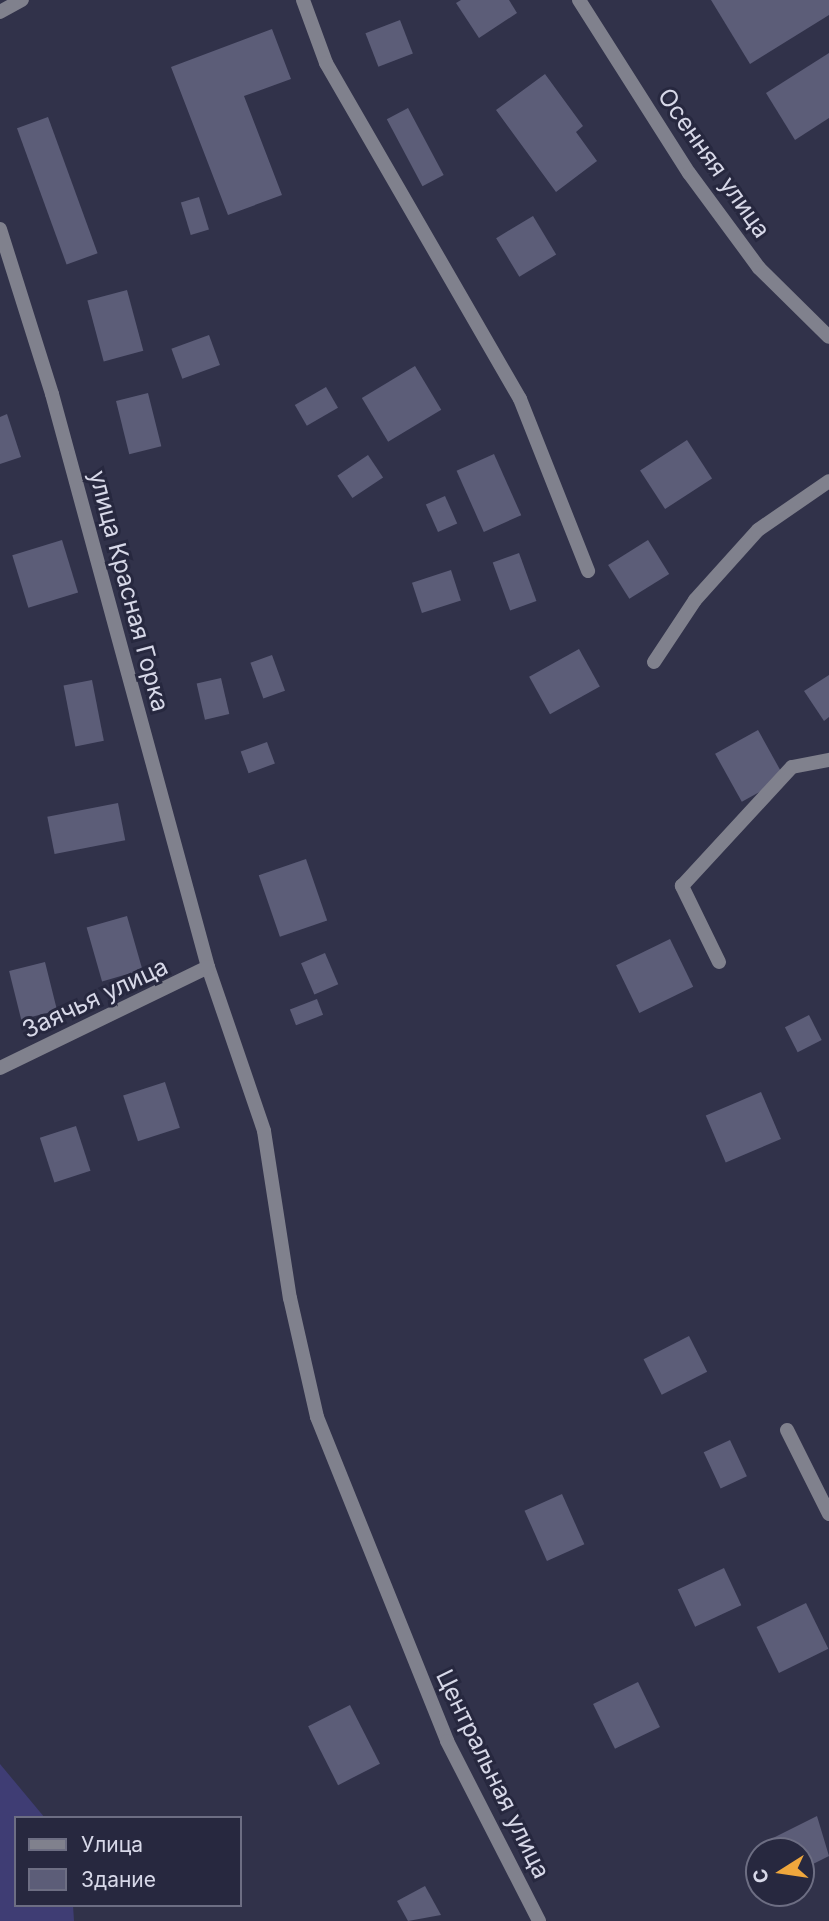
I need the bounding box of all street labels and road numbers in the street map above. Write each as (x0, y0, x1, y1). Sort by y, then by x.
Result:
street label: Осенняя улица (652, 83, 776, 243)
street label: улица Красная Горка (83, 467, 175, 715)
street label: Заячья улица (18, 952, 172, 1044)
street label: Центральная улица (430, 1665, 556, 1883)

